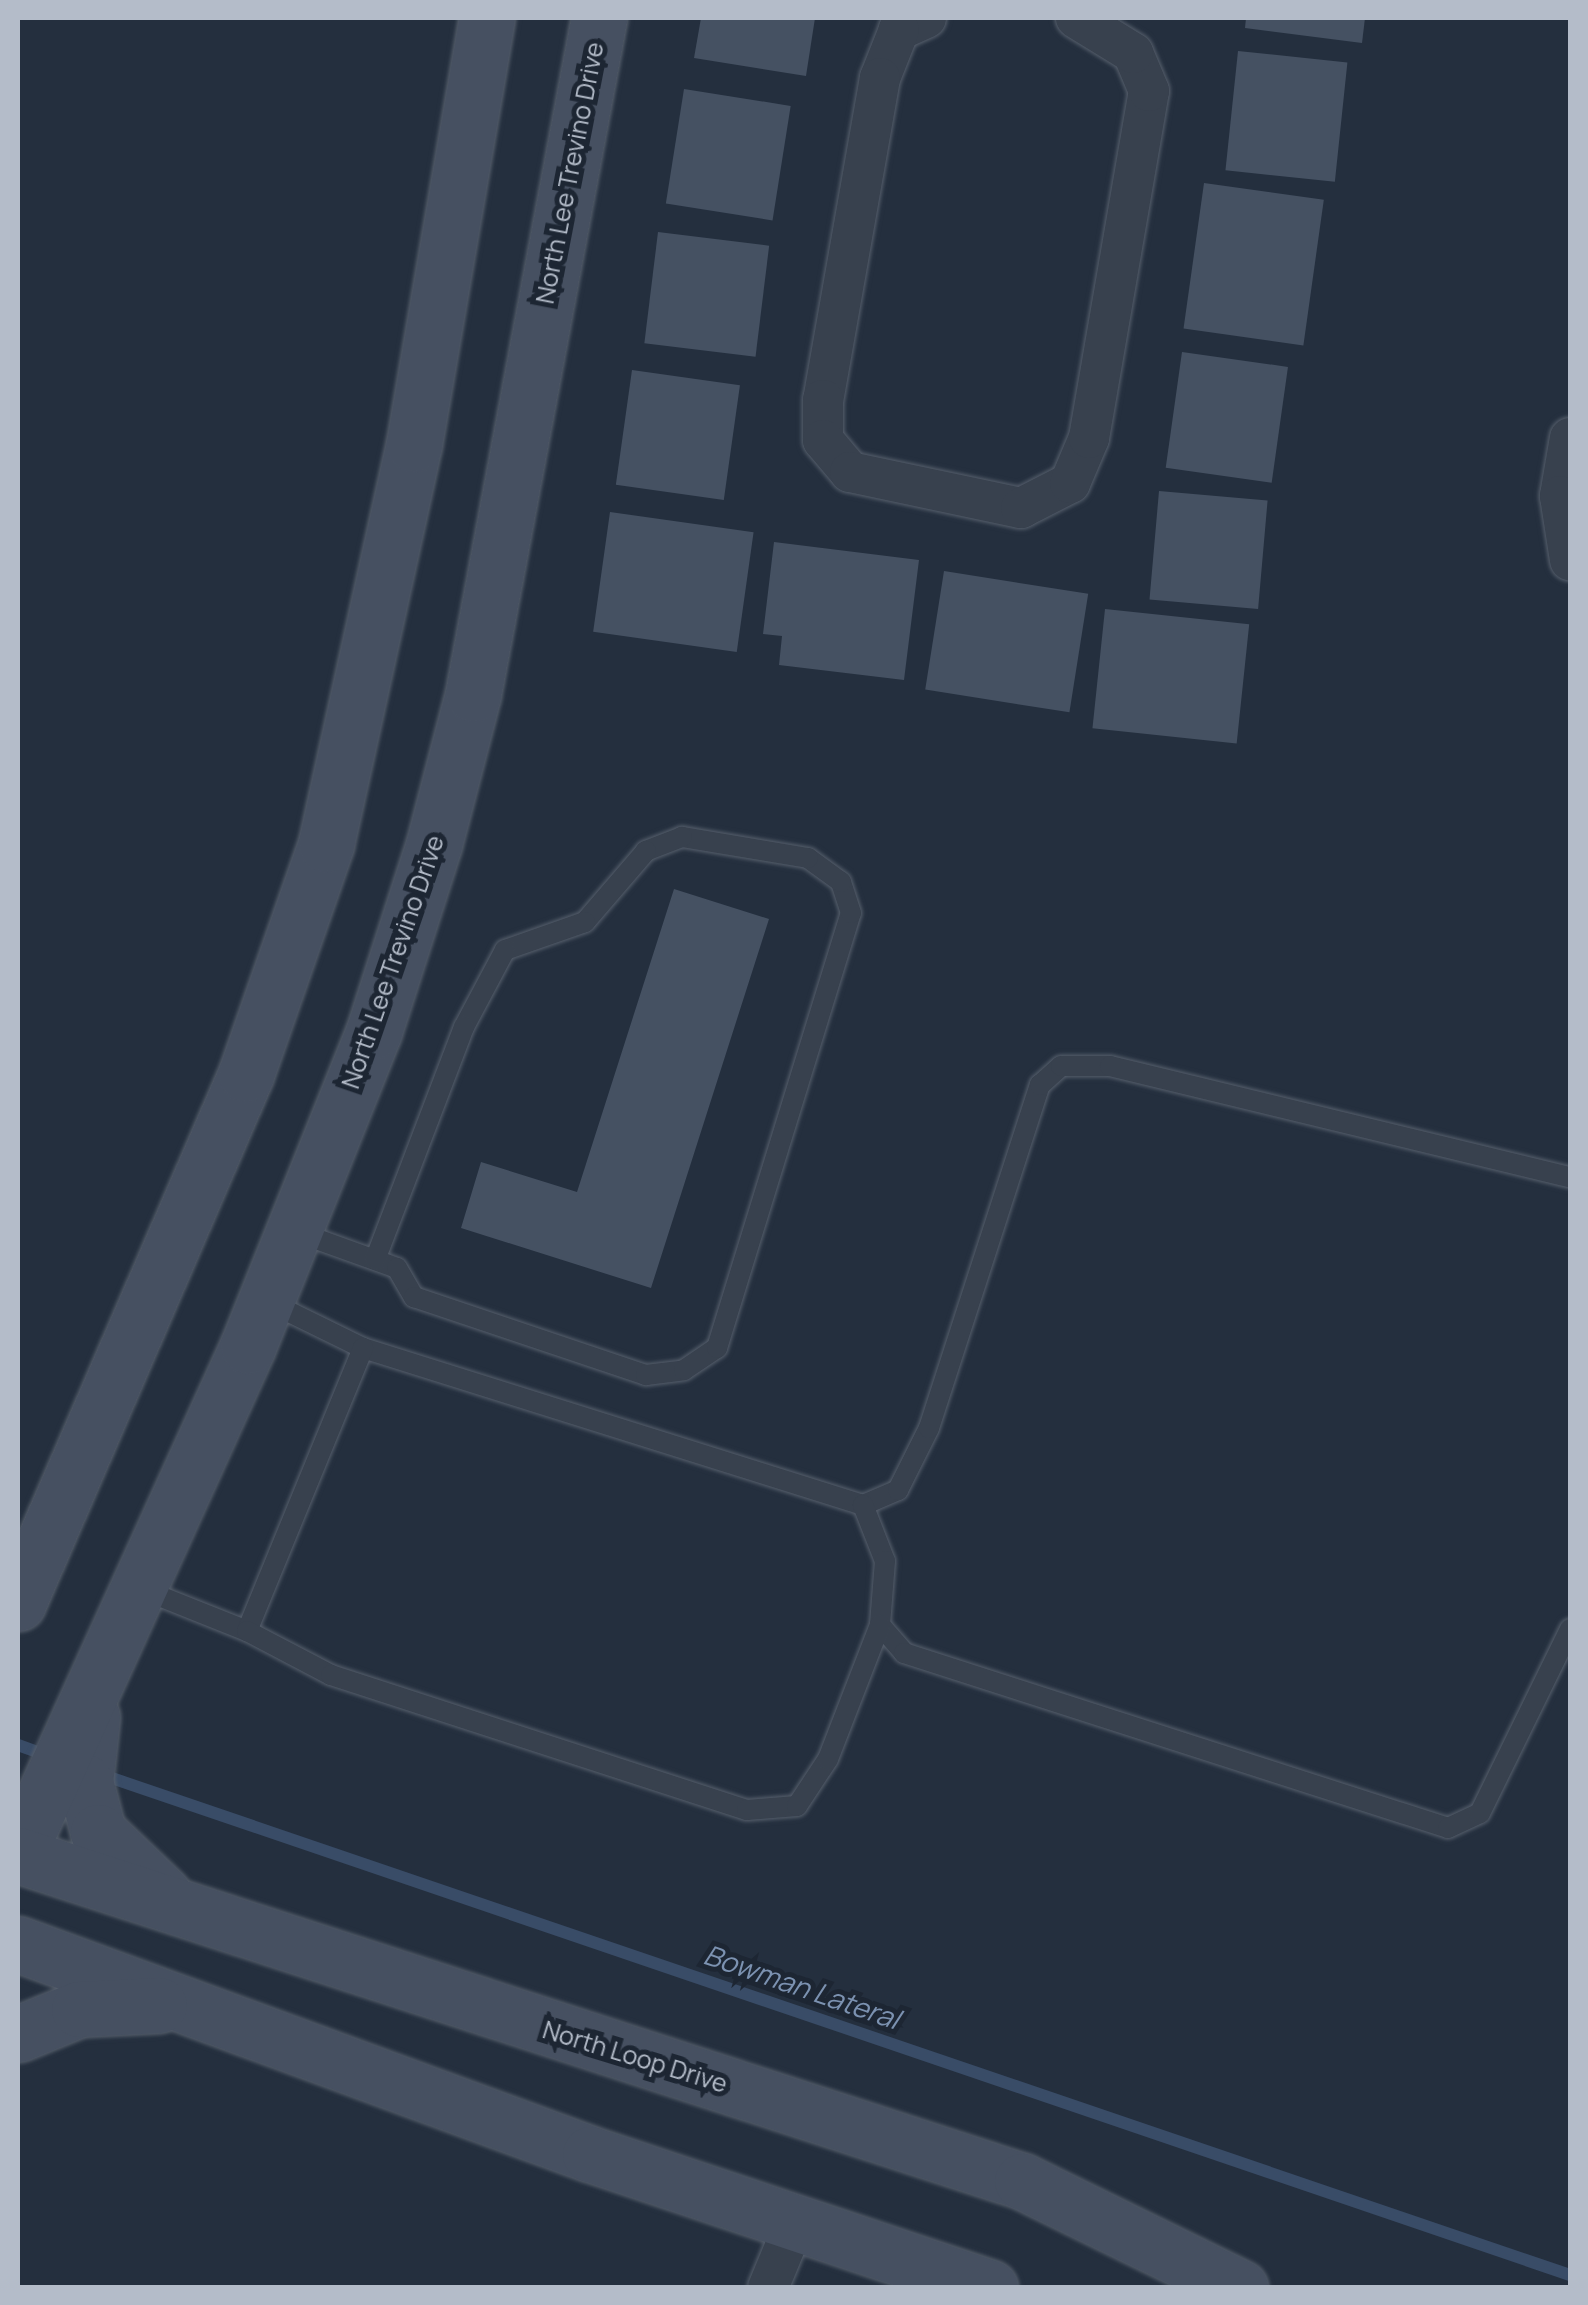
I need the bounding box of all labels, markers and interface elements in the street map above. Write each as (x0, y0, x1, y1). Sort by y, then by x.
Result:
street label: North Lee Trevino Drive (530, 40, 610, 306)
street label: North Lee Trevino Drive (336, 831, 450, 1093)
water label: Bowman Lateral (700, 1937, 904, 2035)
street label: North Loop Drive (539, 2015, 731, 2099)

